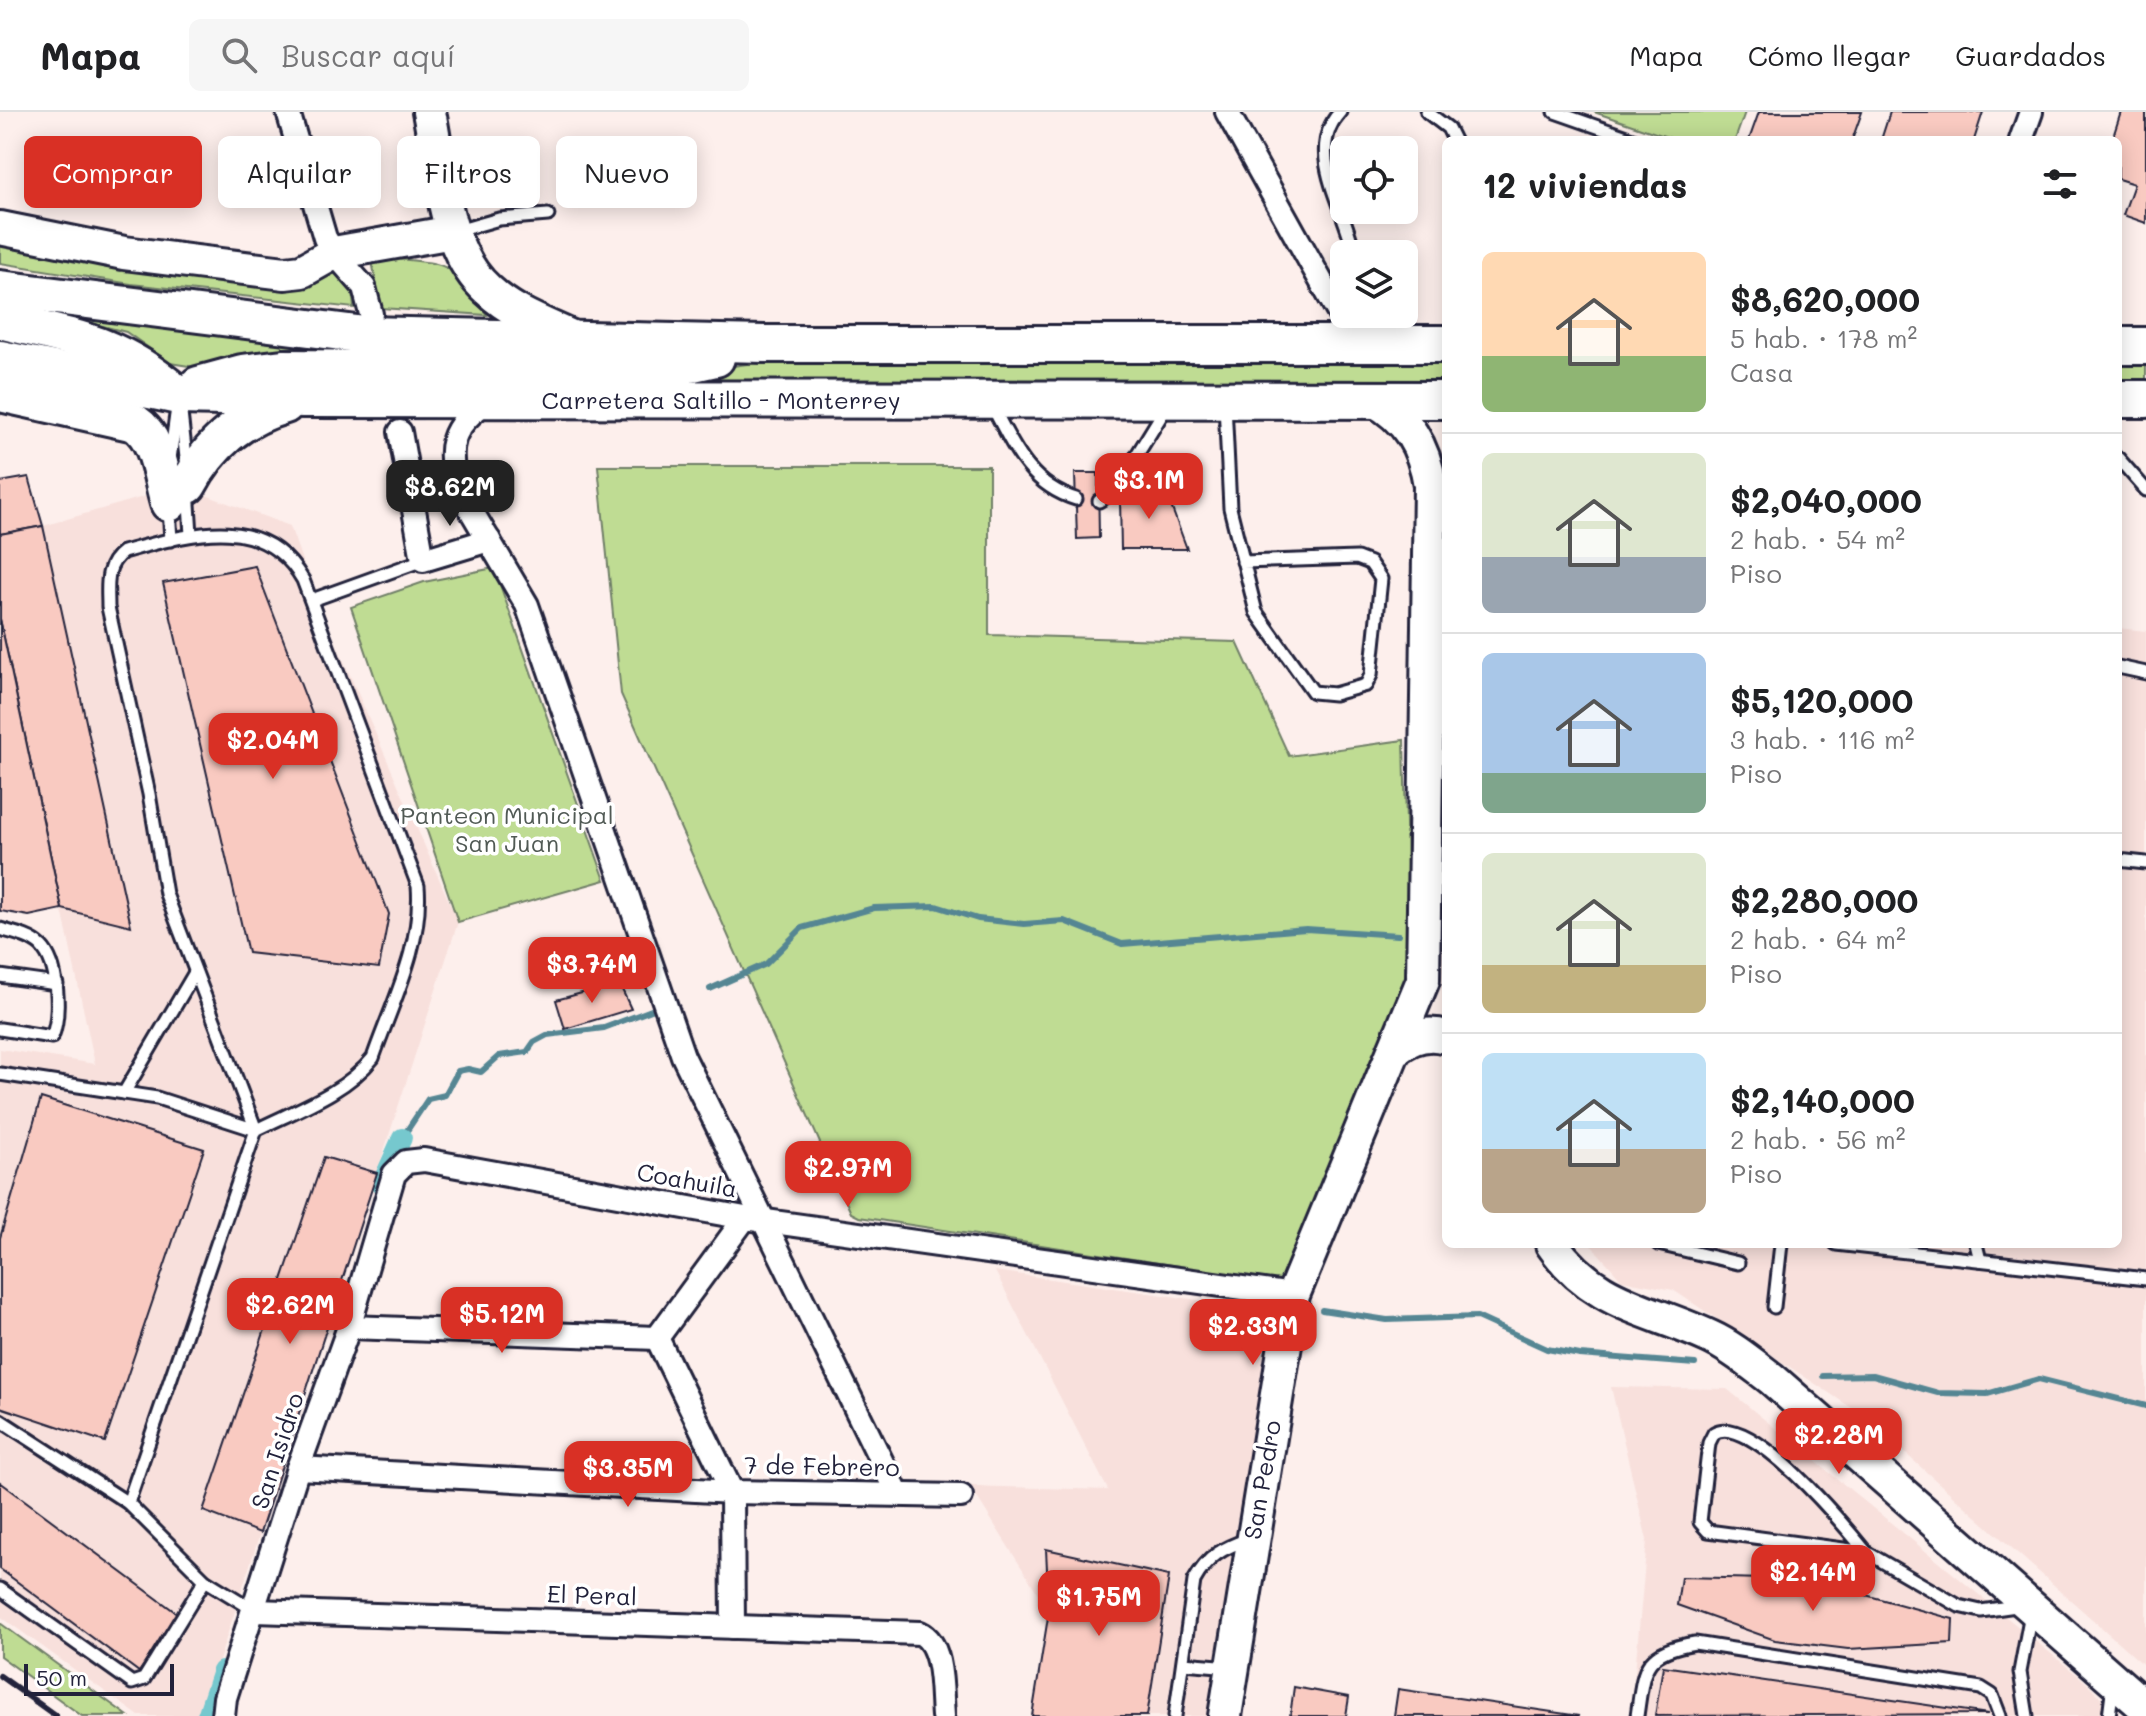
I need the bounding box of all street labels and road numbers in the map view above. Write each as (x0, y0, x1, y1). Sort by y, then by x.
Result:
street label: Carretera Saltillo - Monterrey (542, 384, 900, 415)
street label: Coahuila (635, 1155, 740, 1204)
street label: San Isidro (243, 1388, 310, 1513)
street label: San Pedro (1236, 1418, 1287, 1542)
street label: 7 de Febrero (744, 1449, 900, 1482)
street label: El Peral (547, 1577, 638, 1612)

